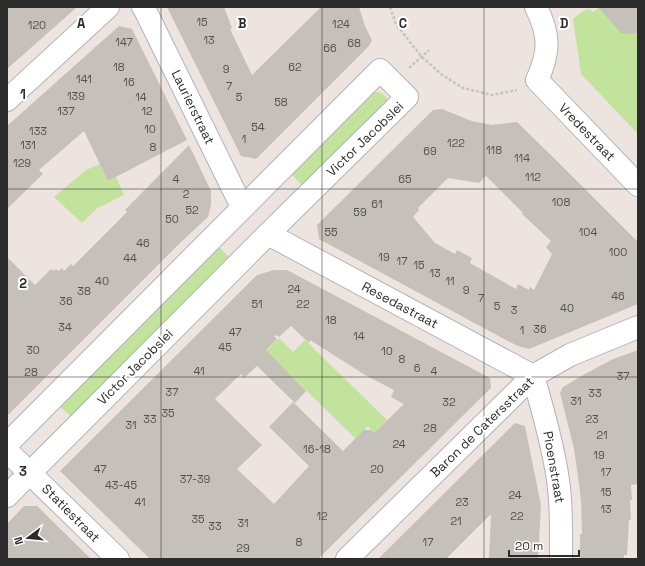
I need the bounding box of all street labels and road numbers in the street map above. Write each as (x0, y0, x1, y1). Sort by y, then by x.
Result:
street label: Laurierstraat (168, 67, 218, 147)
street label: Victor Jacobslei (323, 98, 407, 180)
street label: Vredestraat (555, 99, 619, 165)
street label: Resedastraat (359, 278, 441, 332)
street label: Victor Jacobslei (93, 325, 177, 409)
street label: Baron de Catersstraat (427, 373, 537, 481)
street label: Pioenstraat (539, 430, 569, 504)
street label: Statiestraat (38, 480, 104, 546)

